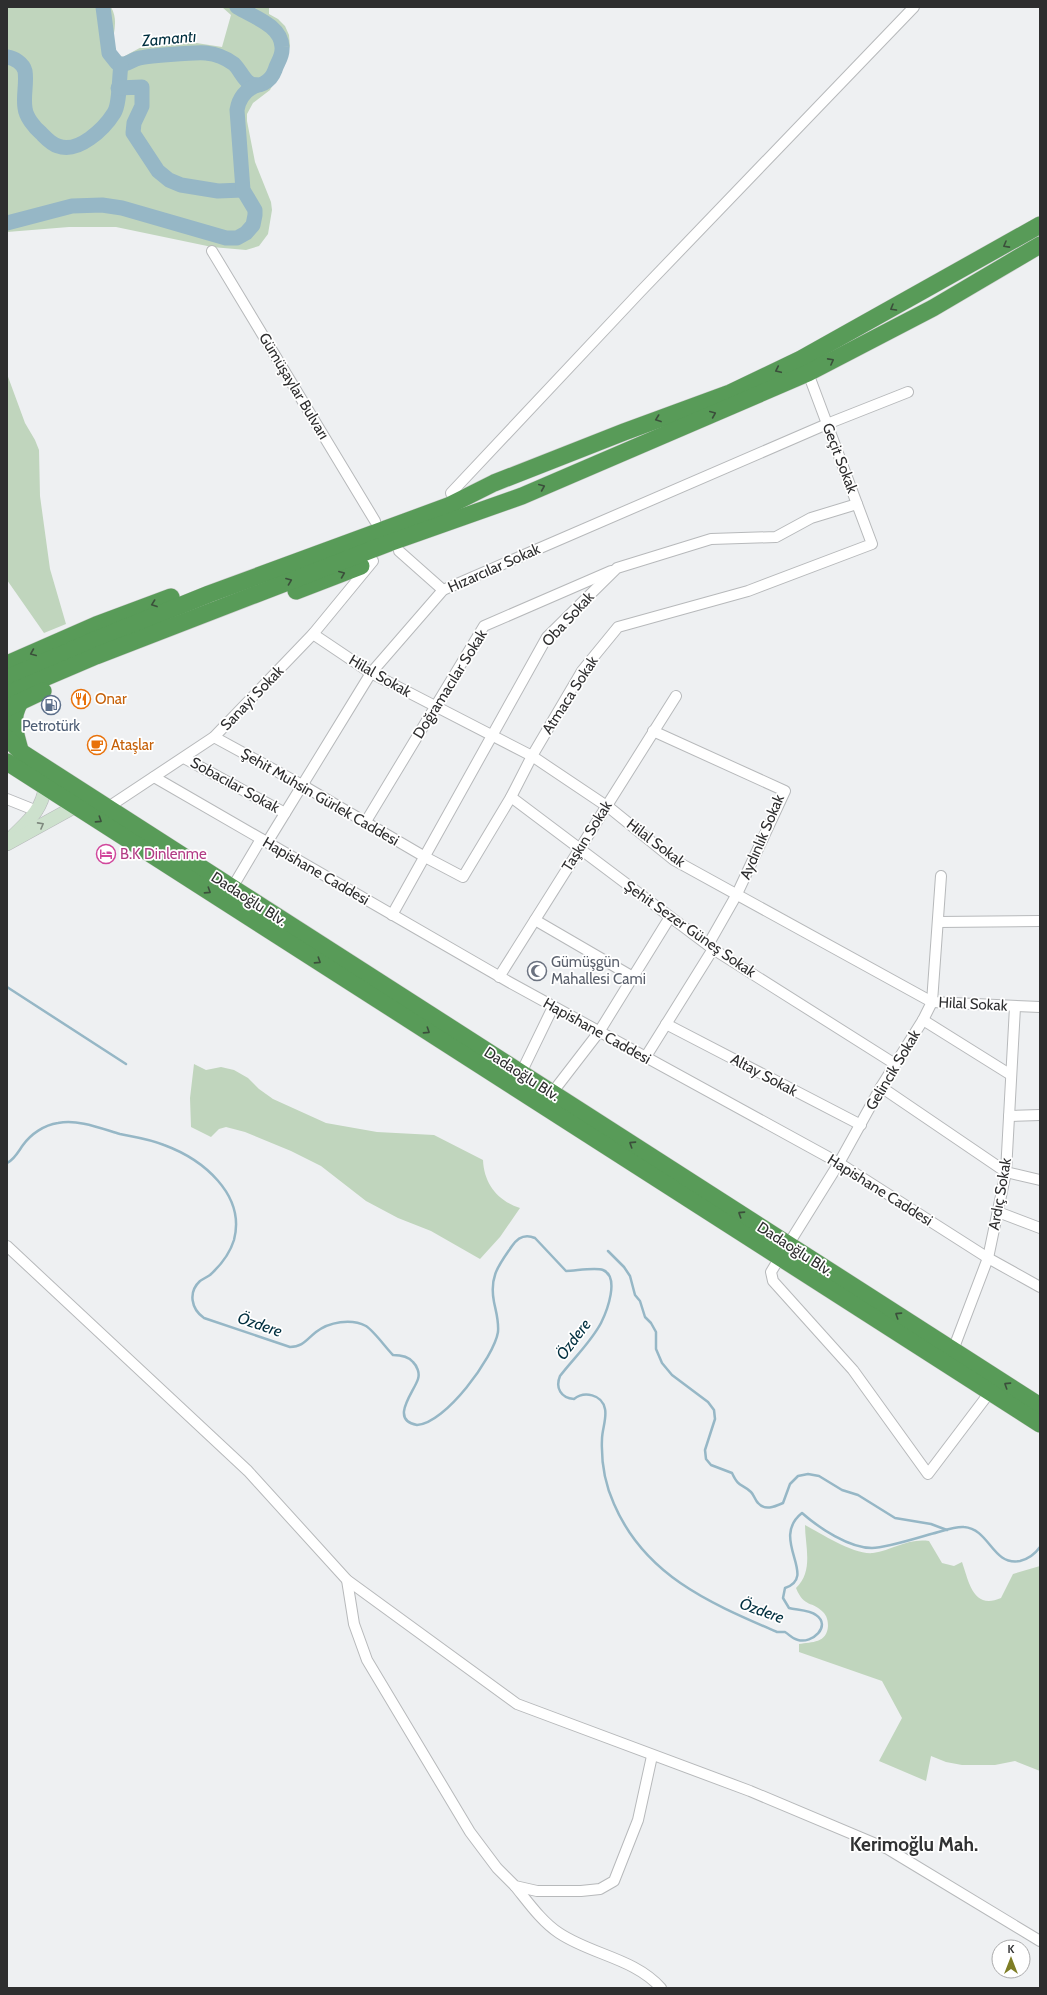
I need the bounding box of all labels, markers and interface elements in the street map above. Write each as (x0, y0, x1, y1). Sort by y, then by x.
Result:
water label: Zamantı (140, 27, 197, 50)
one-way arrow (1003, 240, 1010, 247)
one-way arrow (890, 304, 897, 311)
street label: Gümüşaylar Bulvarı (255, 330, 333, 442)
one-way arrow (827, 358, 834, 365)
one-way arrow (775, 365, 783, 373)
one-way arrow (708, 411, 716, 419)
one-way arrow (655, 415, 662, 423)
street label: Geçit Sokak (818, 420, 862, 496)
one-way arrow (538, 484, 545, 492)
street label: Hızarcılar Sokak (445, 540, 543, 596)
one-way arrow (338, 570, 345, 578)
one-way arrow (285, 578, 292, 586)
street label: Oba Sokak (538, 588, 598, 650)
one-way arrow (150, 599, 157, 607)
street label: Doğramacılar Sokak (409, 626, 491, 742)
one-way arrow (30, 648, 37, 656)
street label: Hilal Sokak (346, 651, 415, 701)
street label: Atmaca Sokak (538, 652, 602, 737)
street label: Sanayi Sokak (217, 662, 287, 734)
restaurant icon: Onar (70, 688, 92, 710)
place label: Onar (95, 690, 127, 708)
fuel station icon: Petrotürk (40, 694, 62, 716)
place label: Petrotürk (22, 717, 80, 735)
cafe icon: Ataşlar (86, 734, 108, 756)
place label: Ataşlar (111, 736, 154, 754)
street label: Şehit Muhsin Gürlek Caddesi (238, 744, 402, 850)
street label: Sobacılar Sokak (187, 753, 283, 817)
street label: Aydınlık Sokak (736, 792, 788, 882)
street label: Taşkın Sokak (558, 797, 616, 875)
street label: Hilal Sokak (623, 815, 689, 871)
one-way arrow (95, 816, 102, 823)
one-way arrow (37, 823, 44, 830)
street label: Hapishane Caddesi (259, 833, 373, 909)
hotel icon: B.K Dinlenme (95, 843, 117, 865)
place label: B.K Dinlenme (120, 845, 207, 863)
street label: Dadaoğlu Blv. (208, 868, 290, 930)
street label: Şehit Sezer Güneş Sokak (621, 877, 759, 981)
one-way arrow (204, 886, 211, 893)
place label: Gümüşgün Mahallesi Cami (551, 953, 646, 988)
one-way arrow (313, 956, 320, 963)
mosque icon: Gümüşgün Mahallesi Cami (526, 960, 548, 982)
street label: Hilal Sokak (938, 993, 1008, 1015)
street label: Hapishane Caddesi (540, 994, 654, 1068)
one-way arrow (423, 1026, 430, 1034)
street label: Gelincik Sokak (862, 1026, 924, 1113)
street label: Dadaoğlu Blv. (481, 1043, 563, 1105)
street label: Altay Sokak (728, 1050, 801, 1100)
one-way arrow (629, 1141, 636, 1149)
street label: Hapishane Caddesi (824, 1150, 936, 1230)
street label: Ardıç Sokak (985, 1156, 1015, 1232)
one-way arrow (738, 1212, 745, 1219)
street label: Dadaoğlu Blv. (754, 1218, 836, 1280)
water label: Özdere (235, 1308, 285, 1341)
one-way arrow (895, 1312, 902, 1320)
water label: Özdere (552, 1315, 595, 1363)
one-way arrow (1004, 1382, 1011, 1390)
water label: Özdere (737, 1594, 787, 1627)
district label: Kerimoğlu Mah. (850, 1833, 978, 1856)
north arrow (991, 1939, 1031, 1979)
text: K (1008, 1942, 1015, 1956)

